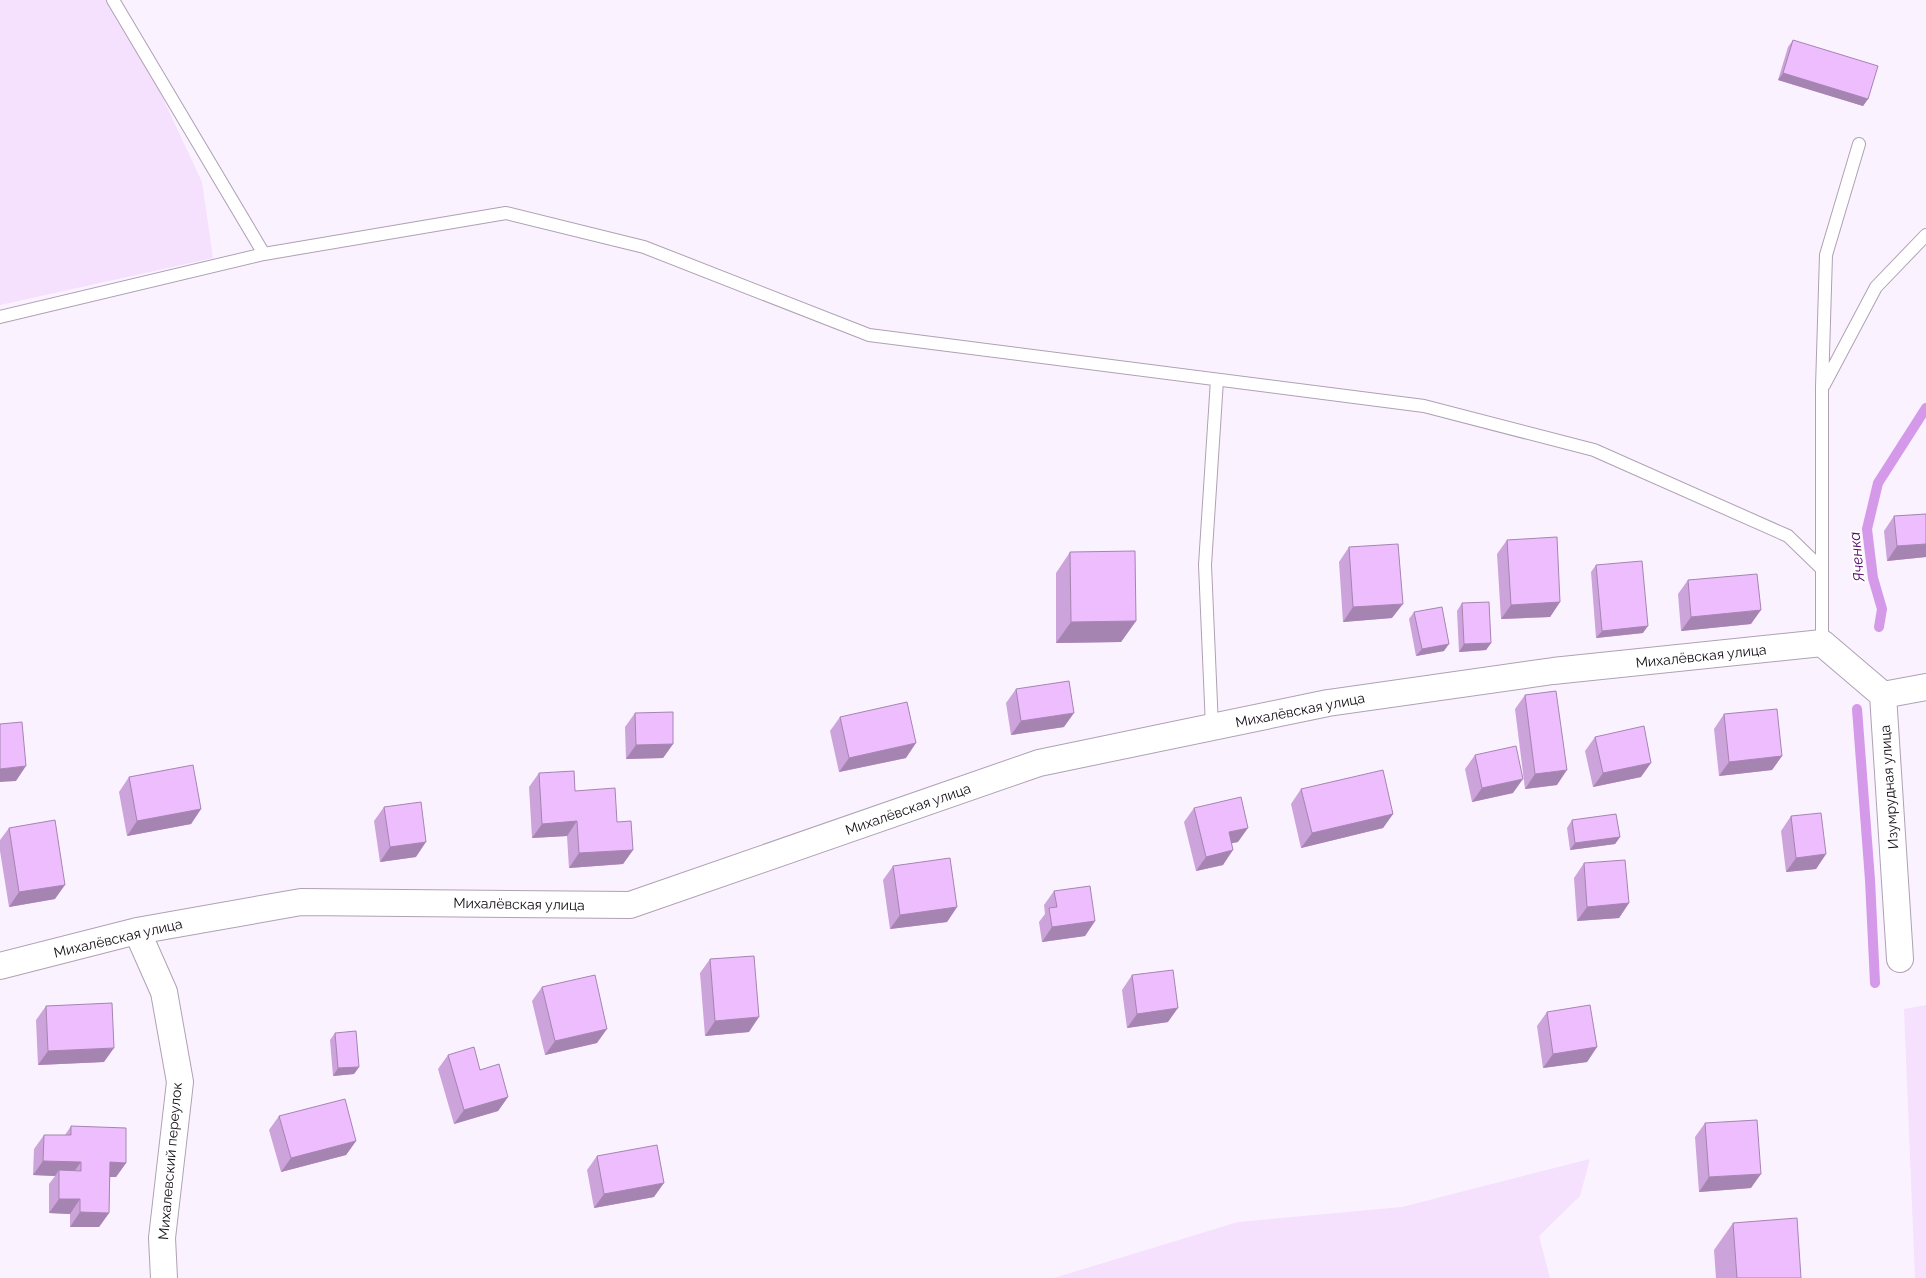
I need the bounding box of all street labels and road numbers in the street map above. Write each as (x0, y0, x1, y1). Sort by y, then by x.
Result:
street label: Михалёвская улица (1635, 641, 1767, 671)
street label: Михалёвская улица (1234, 690, 1366, 730)
street label: Изумрудная улица (1877, 724, 1901, 850)
street label: Михалёвская улица (843, 780, 973, 838)
street label: Михалёвская улица (453, 895, 585, 913)
street label: Михалёвская улица (52, 915, 184, 961)
street label: Михалевский переулок (155, 1082, 185, 1240)

